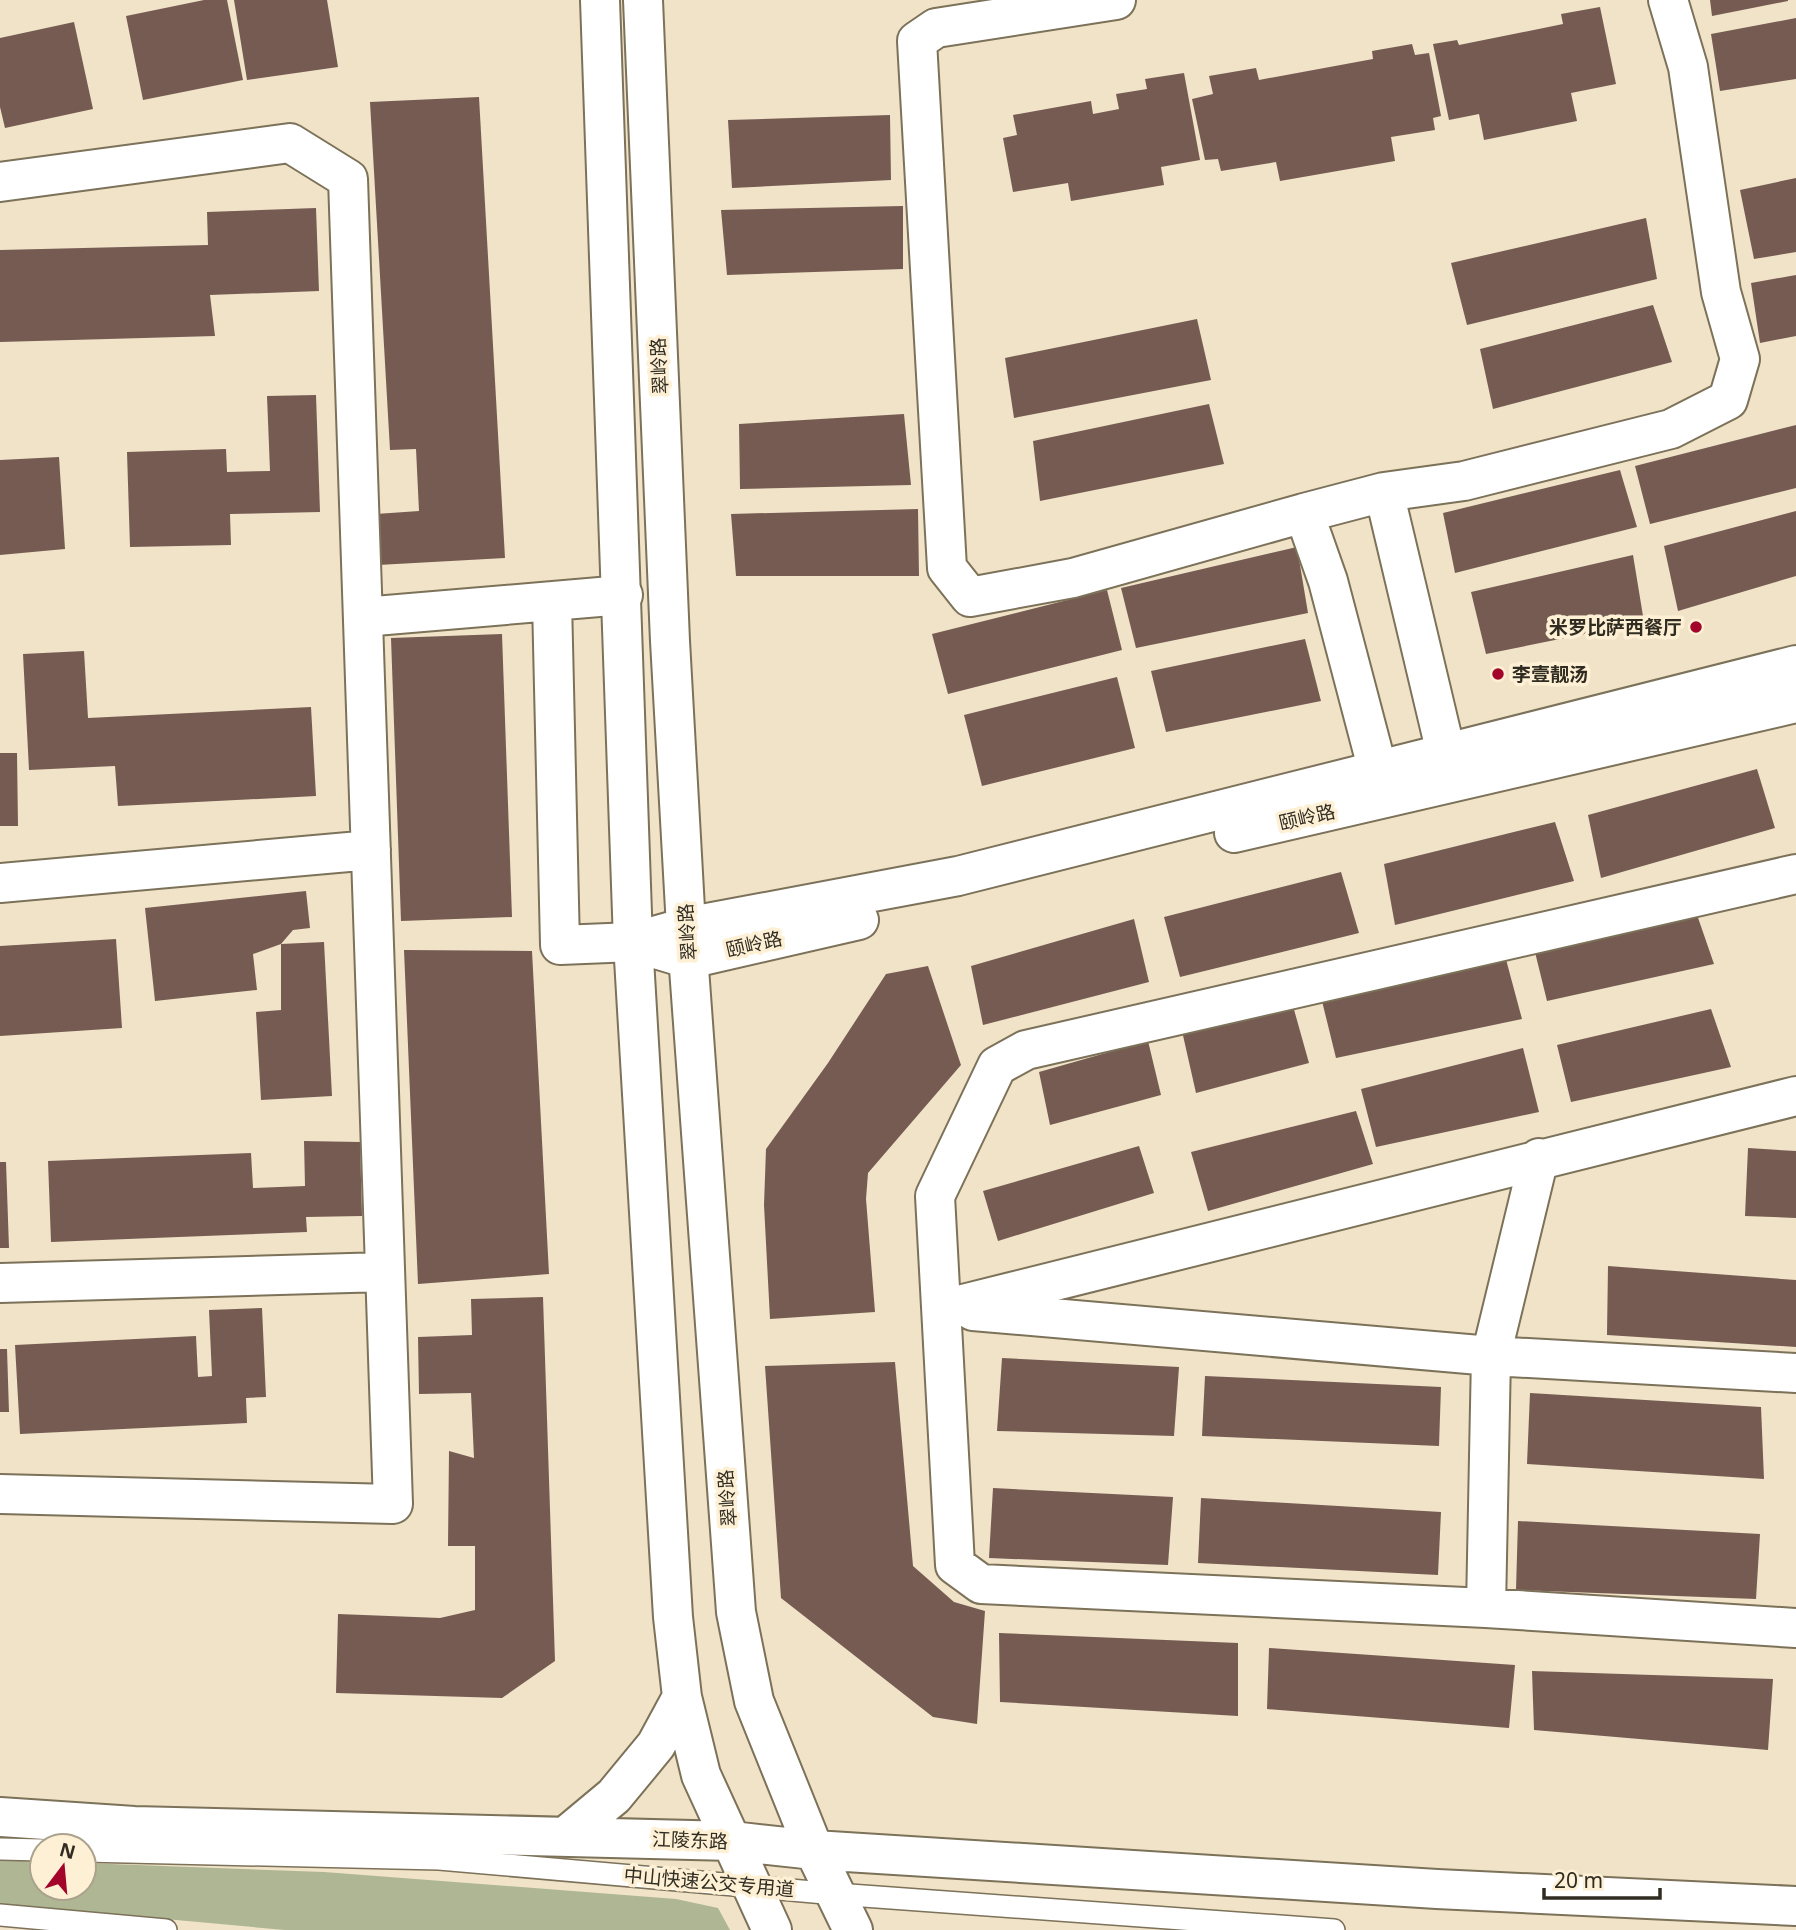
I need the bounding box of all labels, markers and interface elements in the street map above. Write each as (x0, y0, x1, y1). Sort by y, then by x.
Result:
street label: 翠岭路 (645, 337, 673, 395)
place label: 米罗比萨西餐厅 (1549, 614, 1682, 640)
marker: 米罗比萨西餐厅 (1688, 619, 1704, 635)
place label: 李壹靓汤 (1512, 661, 1588, 687)
marker: 李壹靓汤 (1490, 666, 1506, 682)
street label: 颐岭路 (1276, 798, 1338, 836)
street label: 翠岭路 (672, 903, 702, 961)
street label: 颐岭路 (723, 925, 785, 963)
street label: 翠岭路 (712, 1469, 742, 1527)
street label: 江陵东路 (652, 1826, 728, 1854)
north arrow (28, 1832, 98, 1902)
text: N (57, 1836, 79, 1865)
scale bar (1544, 1856, 1660, 1900)
street label: 中山快速公交专用道 (623, 1862, 795, 1902)
text: 20 m (1554, 1866, 1603, 1894)

